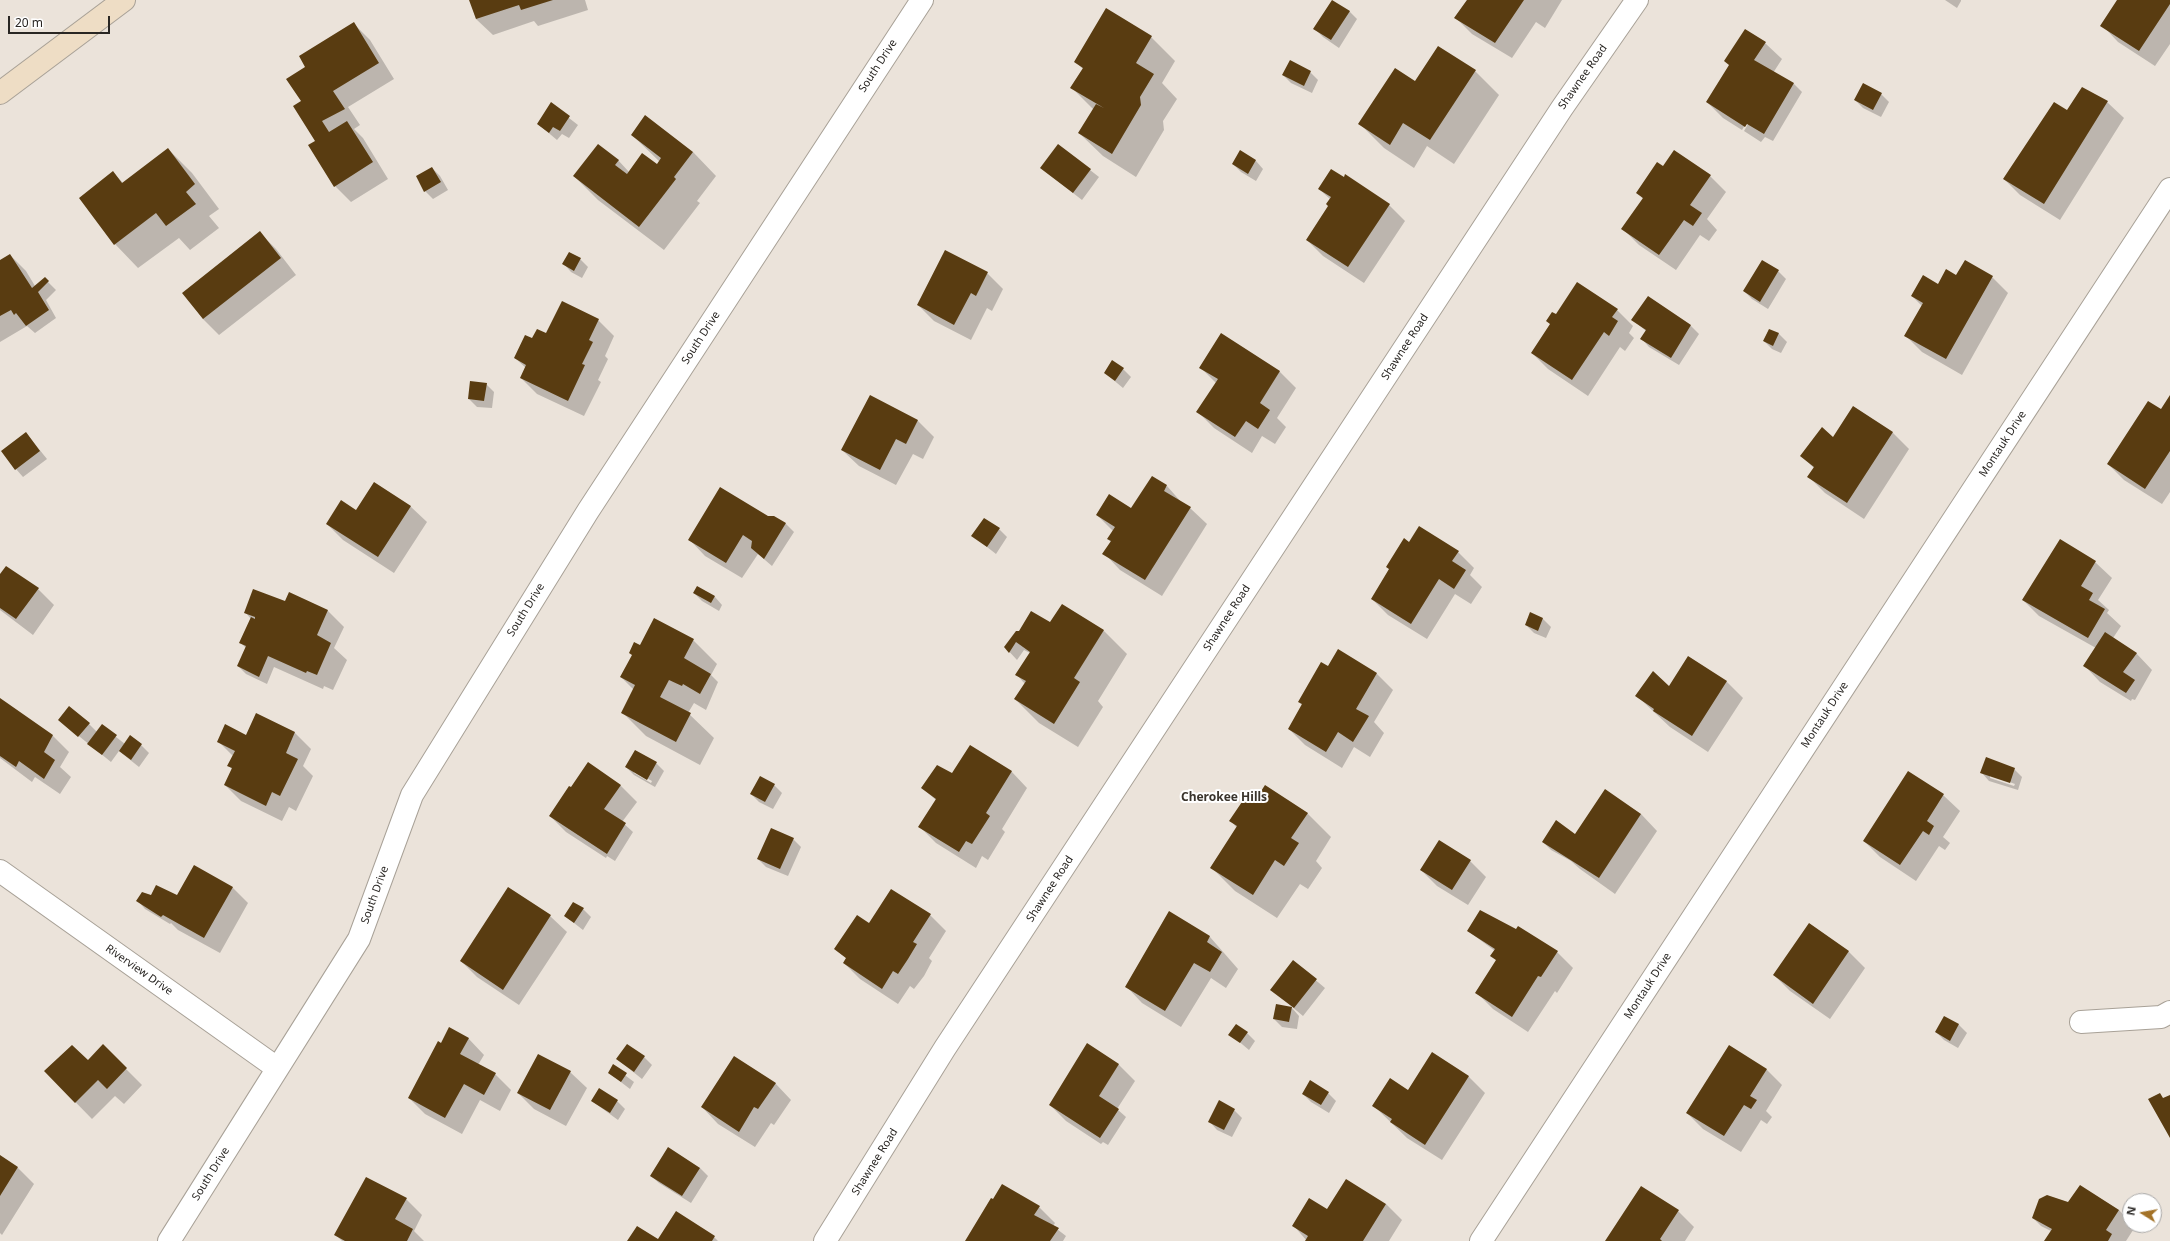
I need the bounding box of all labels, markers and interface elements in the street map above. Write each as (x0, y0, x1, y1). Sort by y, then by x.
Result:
scale bar (10, 8, 112, 34)
text: 20 m (15, 14, 43, 31)
street label: South Drive (856, 37, 900, 95)
street label: Shawnee Road (1556, 42, 1610, 112)
street label: South Drive (679, 309, 723, 367)
street label: Shawnee Road (1379, 311, 1431, 383)
street label: Montauk Drive (1977, 408, 2029, 480)
street label: South Drive (504, 581, 548, 639)
street label: Shawnee Road (1201, 582, 1253, 654)
street label: Montauk Drive (1799, 679, 1851, 751)
district label: Cherokee Hills (1181, 791, 1267, 805)
street label: Shawnee Road (1024, 853, 1076, 925)
street label: South Drive (358, 864, 392, 926)
street label: Riverview Drive (103, 942, 175, 998)
street label: Montauk Drive (1622, 950, 1674, 1022)
street label: Shawnee Road (849, 1126, 901, 1198)
street label: South Drive (189, 1145, 233, 1203)
north arrow (2122, 1193, 2162, 1233)
text: N (2122, 1205, 2139, 1217)

